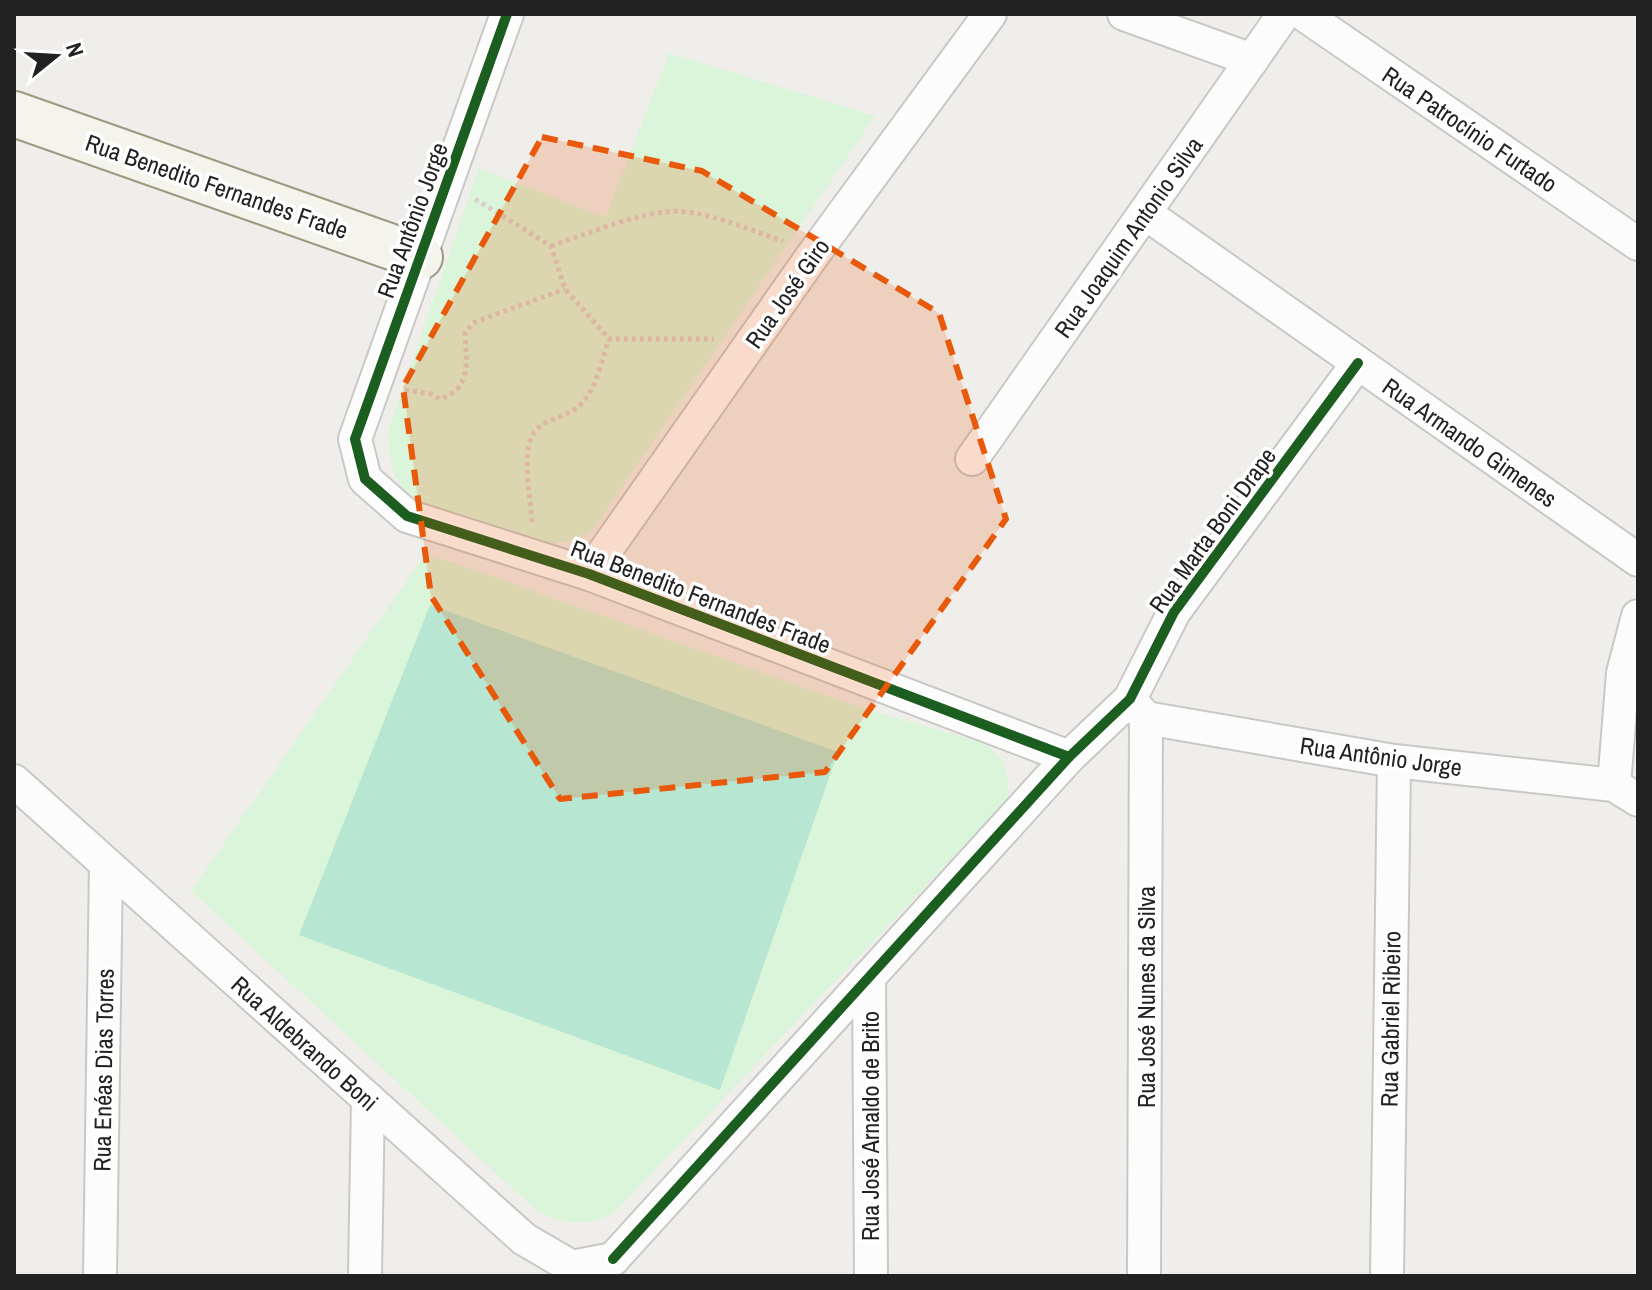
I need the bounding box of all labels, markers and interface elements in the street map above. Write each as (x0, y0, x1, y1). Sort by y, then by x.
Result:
north arrow (16, 16, 96, 96)
text: N (59, 39, 91, 61)
street label: Rua Patrocínio Furtado (1376, 59, 1564, 199)
street label: Rua Benedito Fernandes Frade (81, 126, 353, 246)
street label: Rua Joaquim Antonio Silva (1046, 130, 1210, 344)
street label: Rua Antônio Jorge (369, 138, 455, 302)
street label: Rua José Giro (738, 232, 836, 354)
street label: Rua Armando Gimenes (1377, 370, 1563, 514)
street label: Rua Marta Boni Drape (1141, 441, 1283, 619)
street label: Rua Benedito Fernandes Frade (567, 532, 835, 660)
street label: Rua Antônio Jorge (1298, 729, 1464, 783)
street label: Rua José Nunes da Silva (1130, 886, 1162, 1108)
street label: Rua Gabriel Ribeiro (1372, 931, 1408, 1107)
street label: Rua Enéas Dias Torres (85, 968, 121, 1172)
street label: Rua Aldebrando Boni (225, 969, 385, 1117)
street label: Rua José Arnaldo de Brito (854, 1011, 886, 1241)

